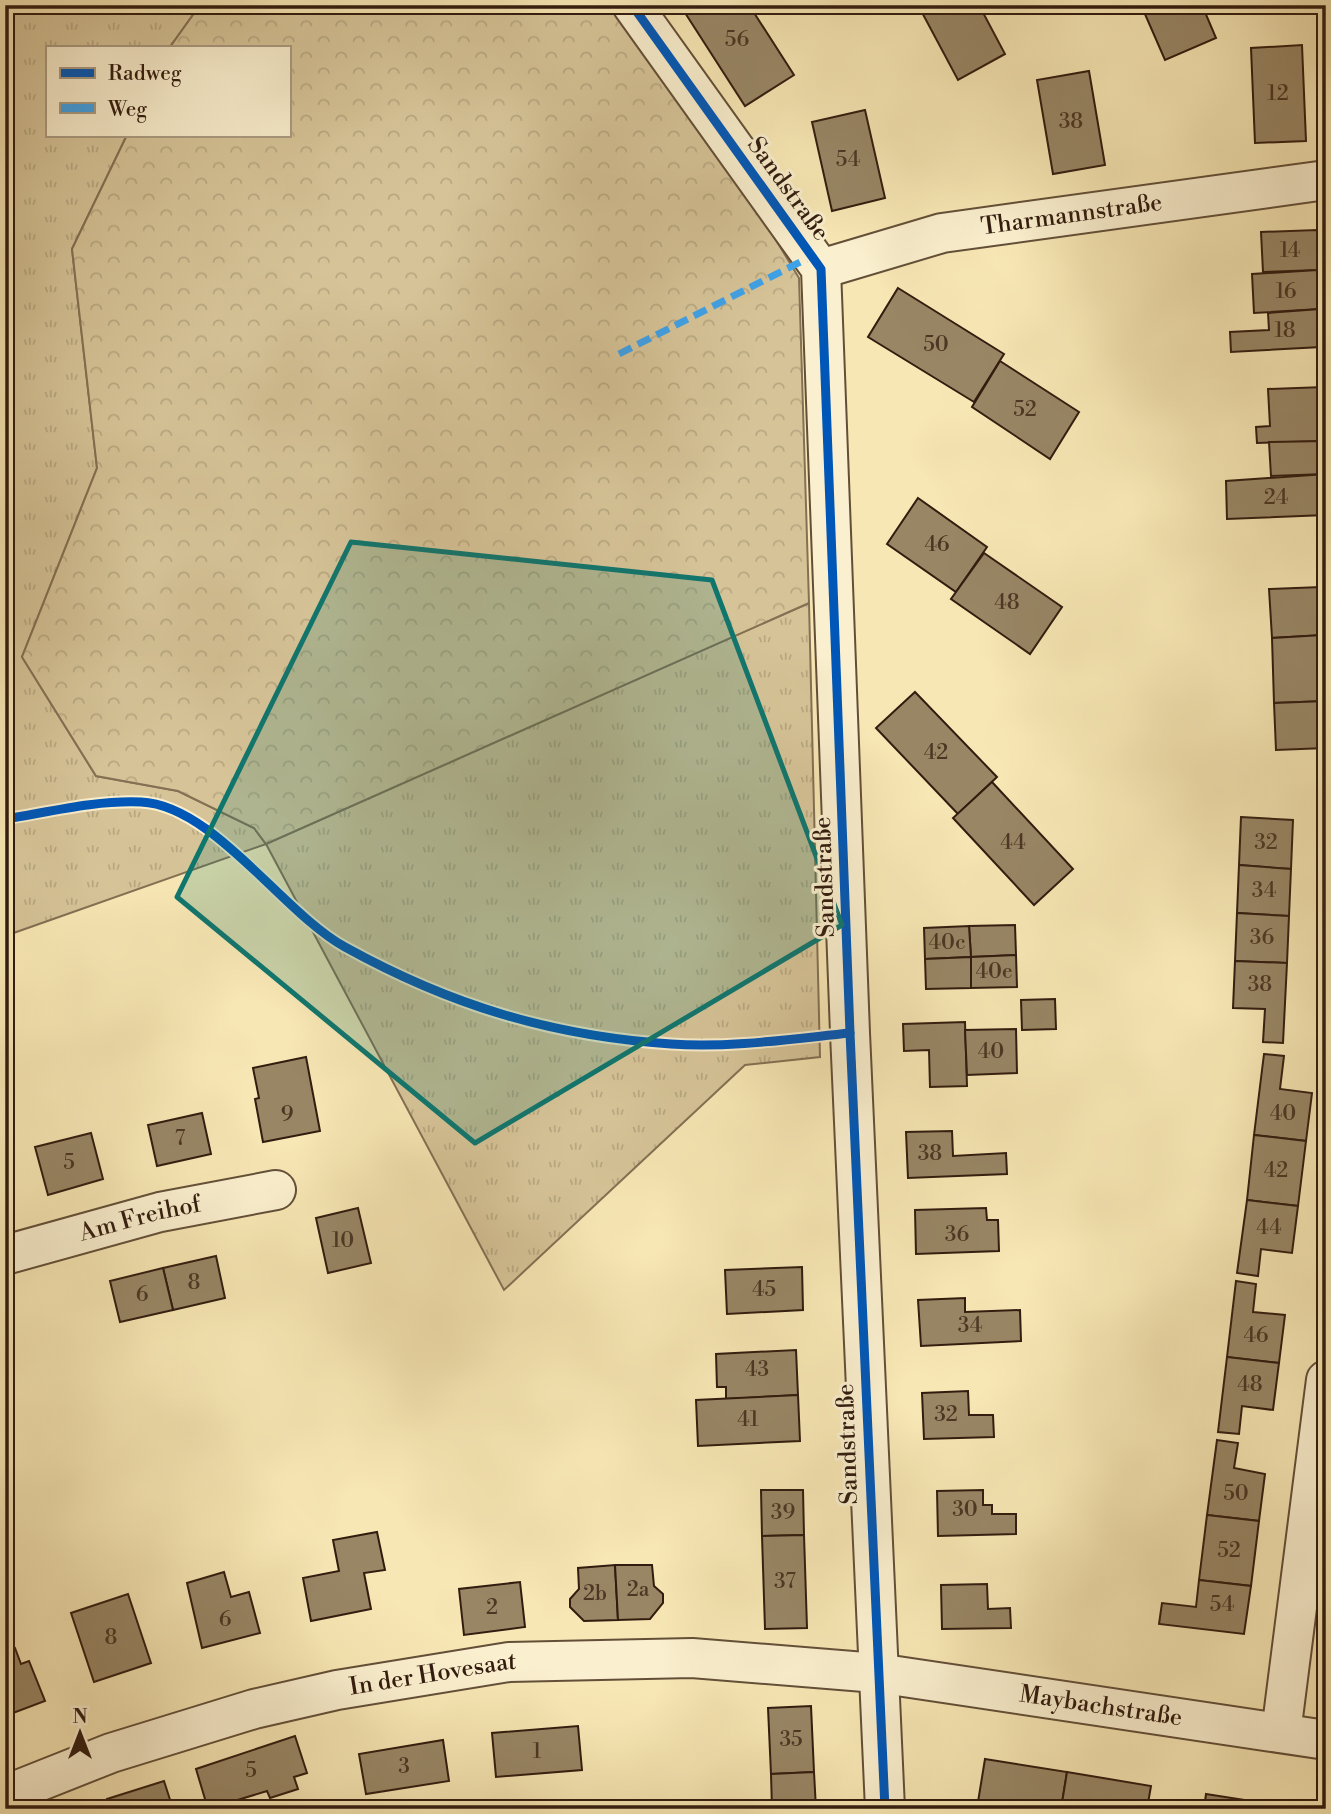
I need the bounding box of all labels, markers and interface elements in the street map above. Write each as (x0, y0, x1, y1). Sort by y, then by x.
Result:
house number: 56 (725, 27, 749, 53)
legend (46, 46, 290, 136)
text: Radweg (108, 61, 182, 87)
house number: 12 (1267, 81, 1289, 107)
text: Weg (107, 97, 147, 123)
house number: 38 (1059, 109, 1083, 135)
street label: Sandstraße (740, 131, 836, 247)
house number: 54 (836, 147, 860, 173)
street label: Tharmannstraße (979, 188, 1164, 242)
house number: 14 (1280, 238, 1300, 264)
house number: 16 (1275, 279, 1297, 305)
house number: 18 (1274, 318, 1296, 344)
house number: 50 (923, 332, 949, 358)
house number: 52 (1013, 397, 1037, 423)
house number: 24 (1264, 485, 1288, 511)
house number: 46 (924, 532, 950, 558)
house number: 48 (994, 590, 1020, 616)
house number: 42 (924, 740, 948, 766)
street label: Sandstraße (808, 816, 842, 938)
house number: 44 (1000, 830, 1026, 856)
house number: 32 (1254, 830, 1278, 856)
house number: 34 (1252, 878, 1276, 904)
house number: 36 (1250, 925, 1274, 951)
house number: 40c (928, 930, 966, 956)
house number: 40e (975, 959, 1013, 985)
house number: 38 (1248, 972, 1272, 998)
house number: 40 (978, 1039, 1004, 1065)
house number: 40 (1270, 1101, 1296, 1127)
house number: 9 (281, 1102, 293, 1128)
house number: 7 (175, 1126, 186, 1152)
house number: 38 (918, 1141, 942, 1167)
house number: 5 (63, 1150, 75, 1176)
house number: 42 (1264, 1158, 1288, 1184)
street label: Am Freihof (75, 1189, 205, 1249)
house number: 44 (1256, 1215, 1282, 1241)
house number: 36 (945, 1222, 969, 1248)
house number: 10 (332, 1228, 354, 1254)
house number: 8 (188, 1270, 200, 1296)
house number: 45 (752, 1277, 776, 1303)
house number: 6 (136, 1282, 149, 1308)
house number: 34 (958, 1313, 982, 1339)
house number: 46 (1243, 1323, 1269, 1349)
house number: 43 (745, 1357, 769, 1383)
house number: 48 (1237, 1372, 1263, 1398)
street label: Sandstraße (831, 1383, 865, 1505)
house number: 32 (934, 1402, 958, 1428)
house number: 41 (737, 1407, 759, 1433)
house number: 50 (1223, 1481, 1249, 1507)
house number: 30 (952, 1497, 978, 1523)
house number: 39 (771, 1500, 795, 1526)
house number: 52 (1217, 1538, 1241, 1564)
house number: 37 (774, 1569, 796, 1595)
house number: 2a (627, 1577, 650, 1603)
house number: 2b (583, 1581, 607, 1607)
house number: 54 (1210, 1592, 1234, 1618)
house number: 2 (486, 1595, 498, 1621)
house number: 6 (219, 1607, 232, 1633)
house number: 8 (105, 1625, 117, 1651)
street label: In der Hovesaat (347, 1647, 517, 1703)
street label: Maybachstraße (1017, 1679, 1184, 1733)
north arrow (46, 1699, 116, 1769)
text: N (72, 1705, 88, 1729)
house number: 35 (779, 1727, 803, 1753)
house number: 1 (532, 1739, 542, 1765)
house number: 3 (398, 1754, 410, 1780)
house number: 5 (245, 1758, 257, 1784)

